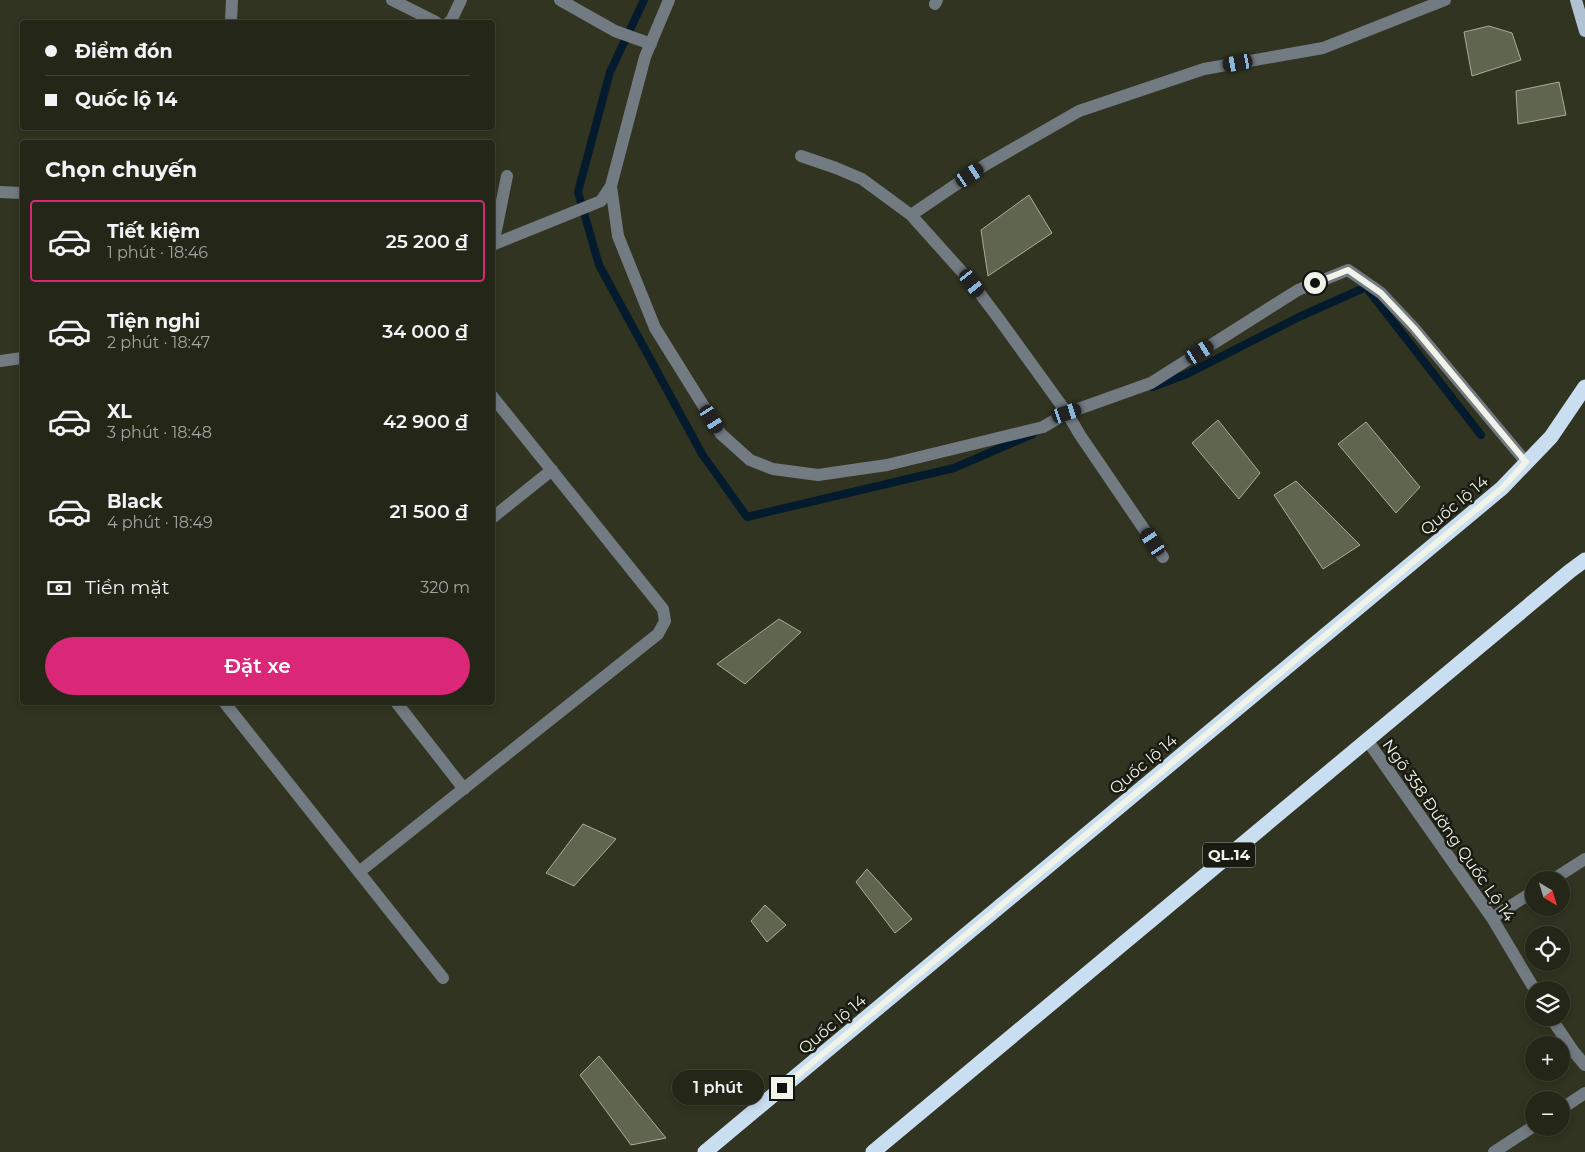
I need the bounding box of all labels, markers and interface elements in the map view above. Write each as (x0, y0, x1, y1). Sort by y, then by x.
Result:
text: Điểm đón (75, 40, 173, 63)
car (1221, 53, 1254, 73)
text: Quốc lộ 14 (75, 88, 177, 111)
text: Chọn chuyến (45, 156, 197, 183)
car (953, 160, 986, 190)
icon: car (47, 219, 92, 264)
text: Tiết kiệm (107, 220, 200, 243)
text: 25 200 ₫ (386, 230, 468, 253)
text: 1 phút · 18:46 (107, 243, 208, 262)
car (956, 267, 987, 299)
route start (1304, 272, 1326, 294)
icon: car (47, 309, 92, 354)
text: Tiện nghi (107, 310, 200, 333)
text: 34 000 ₫ (382, 320, 468, 343)
text: 2 phút · 18:47 (107, 333, 210, 352)
car (1183, 338, 1216, 366)
icon: car (47, 399, 92, 444)
text: XL (107, 400, 132, 423)
car (1050, 401, 1083, 425)
car (697, 402, 726, 436)
text: 42 900 ₫ (383, 410, 468, 433)
text: 3 phút · 18:48 (107, 423, 212, 442)
street label: Quốc lộ 14 (1417, 471, 1492, 539)
icon: car (47, 489, 92, 534)
text: Black (107, 490, 163, 513)
text: 21 500 ₫ (389, 500, 468, 523)
text: 4 phút · 18:49 (107, 513, 213, 532)
car (1138, 525, 1167, 559)
icon: cash (45, 574, 73, 602)
text: Tiền mặt (85, 576, 169, 599)
text: 320 m (420, 578, 470, 597)
button: Đặt xe (45, 637, 470, 695)
street label: Quốc lộ 14 (1106, 730, 1181, 798)
street label: Ngõ 358 Đường Quốc Lộ 14 (1378, 736, 1519, 925)
road number: QL.14 (1203, 842, 1255, 868)
north arrow (1525, 871, 1570, 916)
map controls (1525, 871, 1570, 1136)
button: locate (1525, 926, 1570, 971)
button: layers (1525, 981, 1570, 1026)
street label: Quốc lộ 14 (795, 990, 870, 1058)
button: + (1525, 1036, 1570, 1081)
callout: 1 phút (672, 1070, 764, 1106)
route end (771, 1077, 793, 1099)
text: 1 phút (693, 1078, 743, 1097)
button: − (1525, 1091, 1570, 1136)

